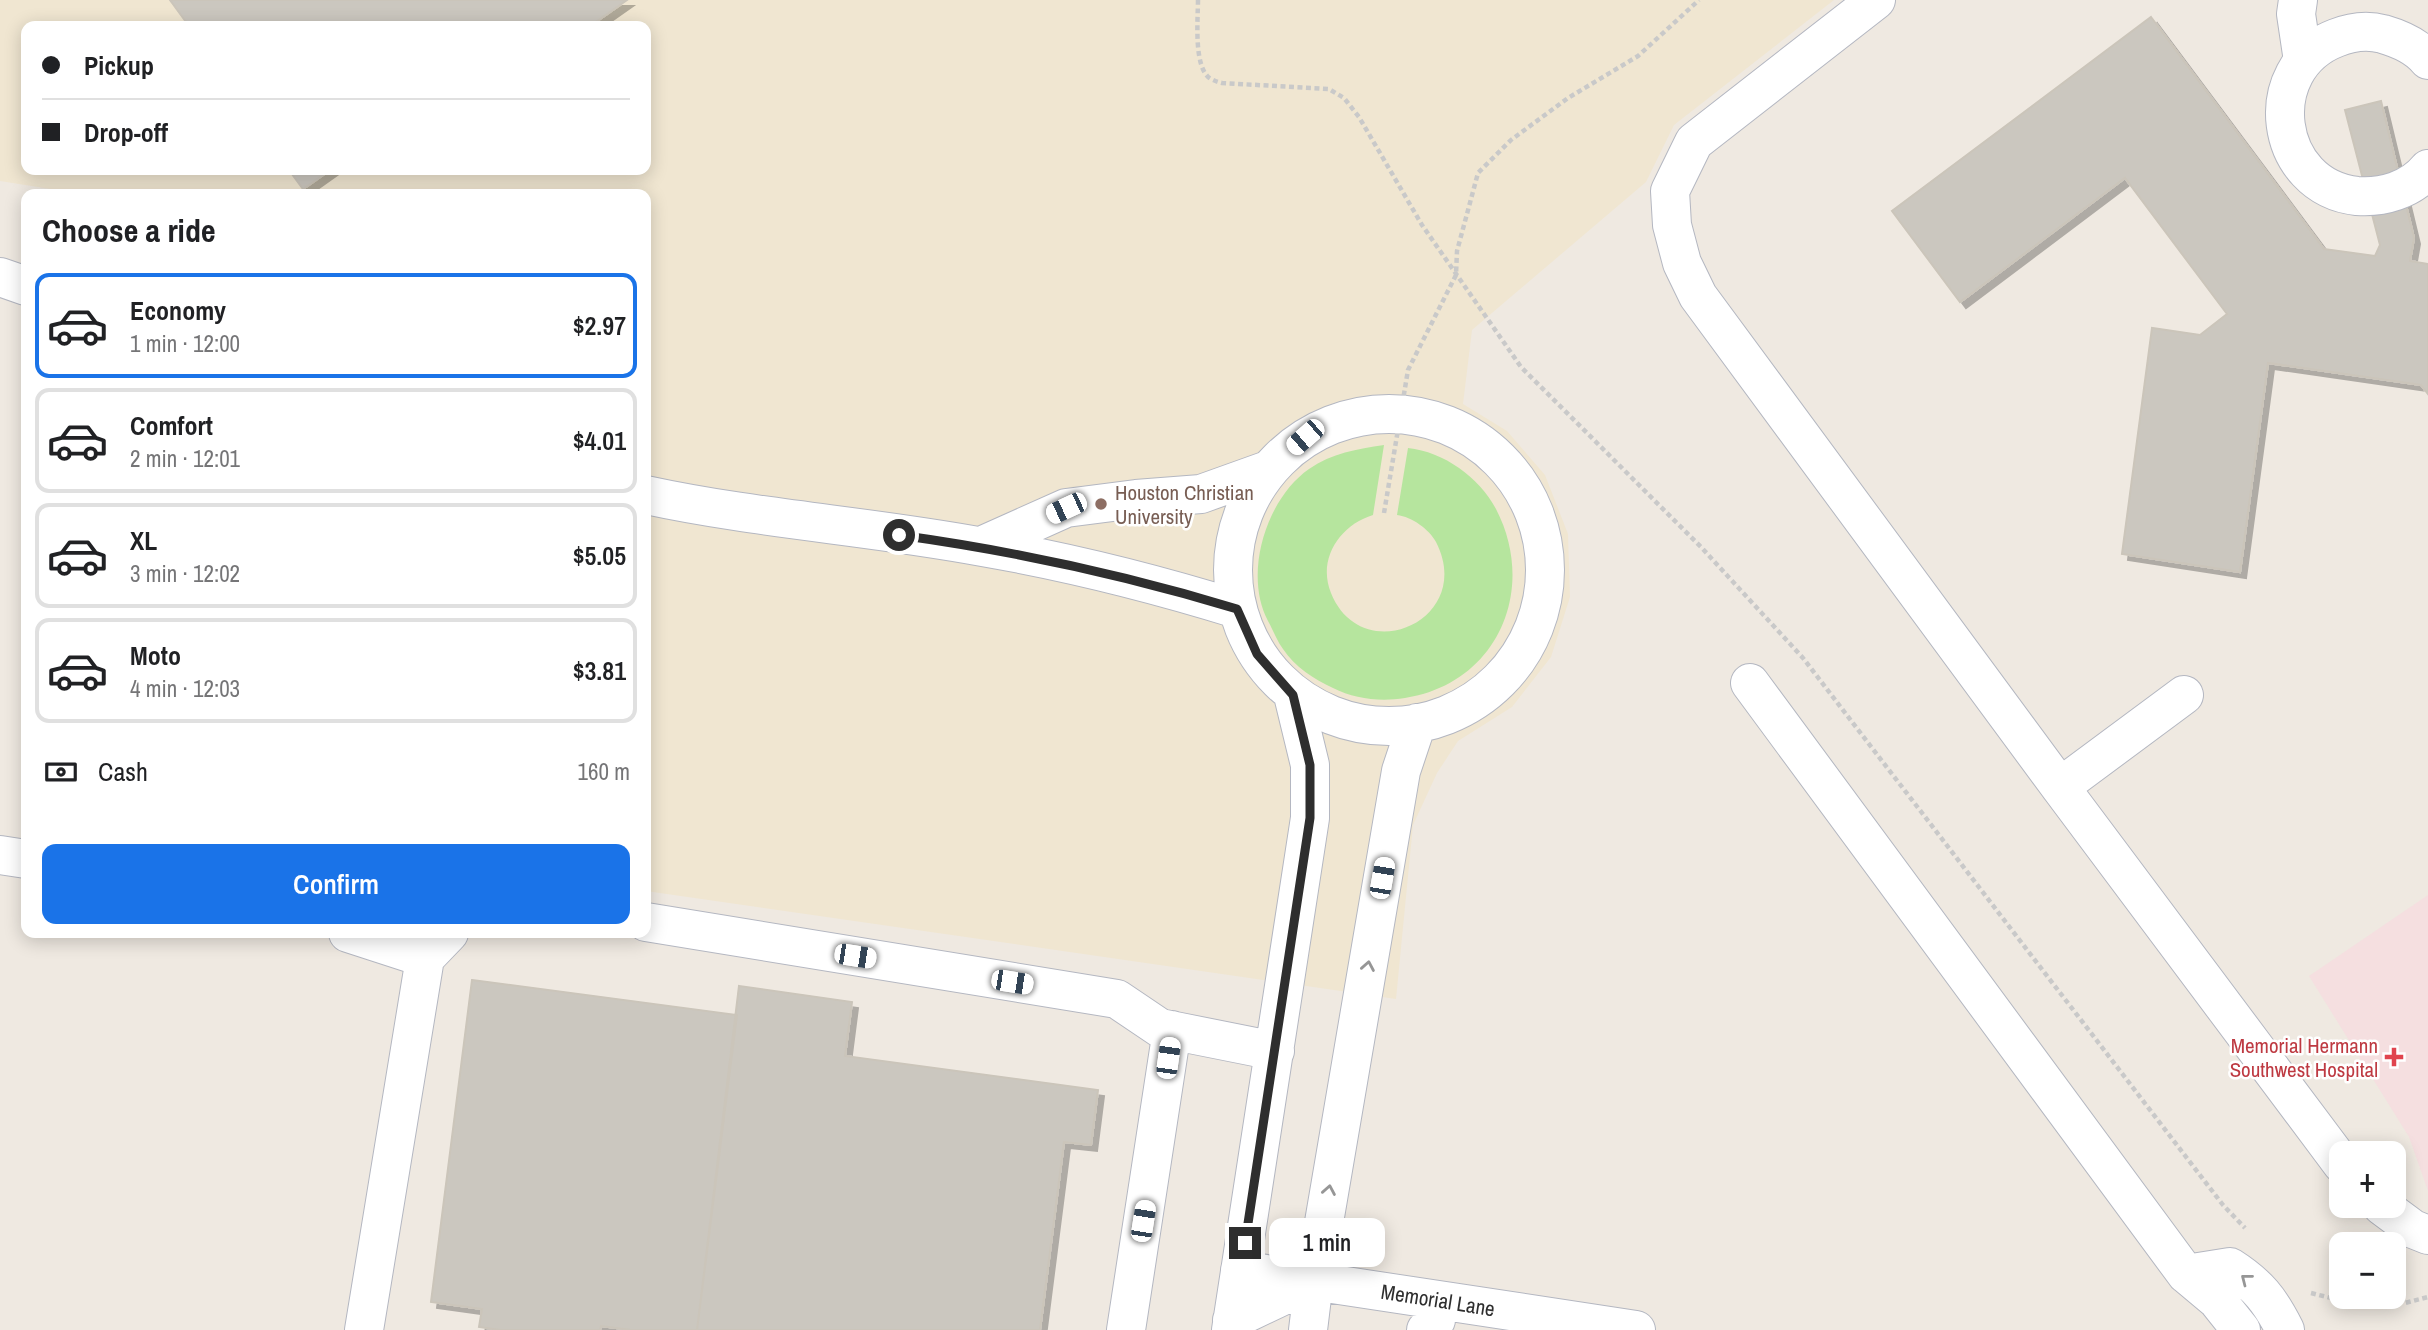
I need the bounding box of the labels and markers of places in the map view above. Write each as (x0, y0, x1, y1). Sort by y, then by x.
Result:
place label: Houston Christian University (1115, 478, 1254, 531)
marker: Houston Christian University (1093, 496, 1109, 512)
place label: Memorial Hermann Southwest Hospital (2230, 1031, 2378, 1084)
marker: Memorial Hermann Southwest Hospital (2384, 1047, 2404, 1067)

